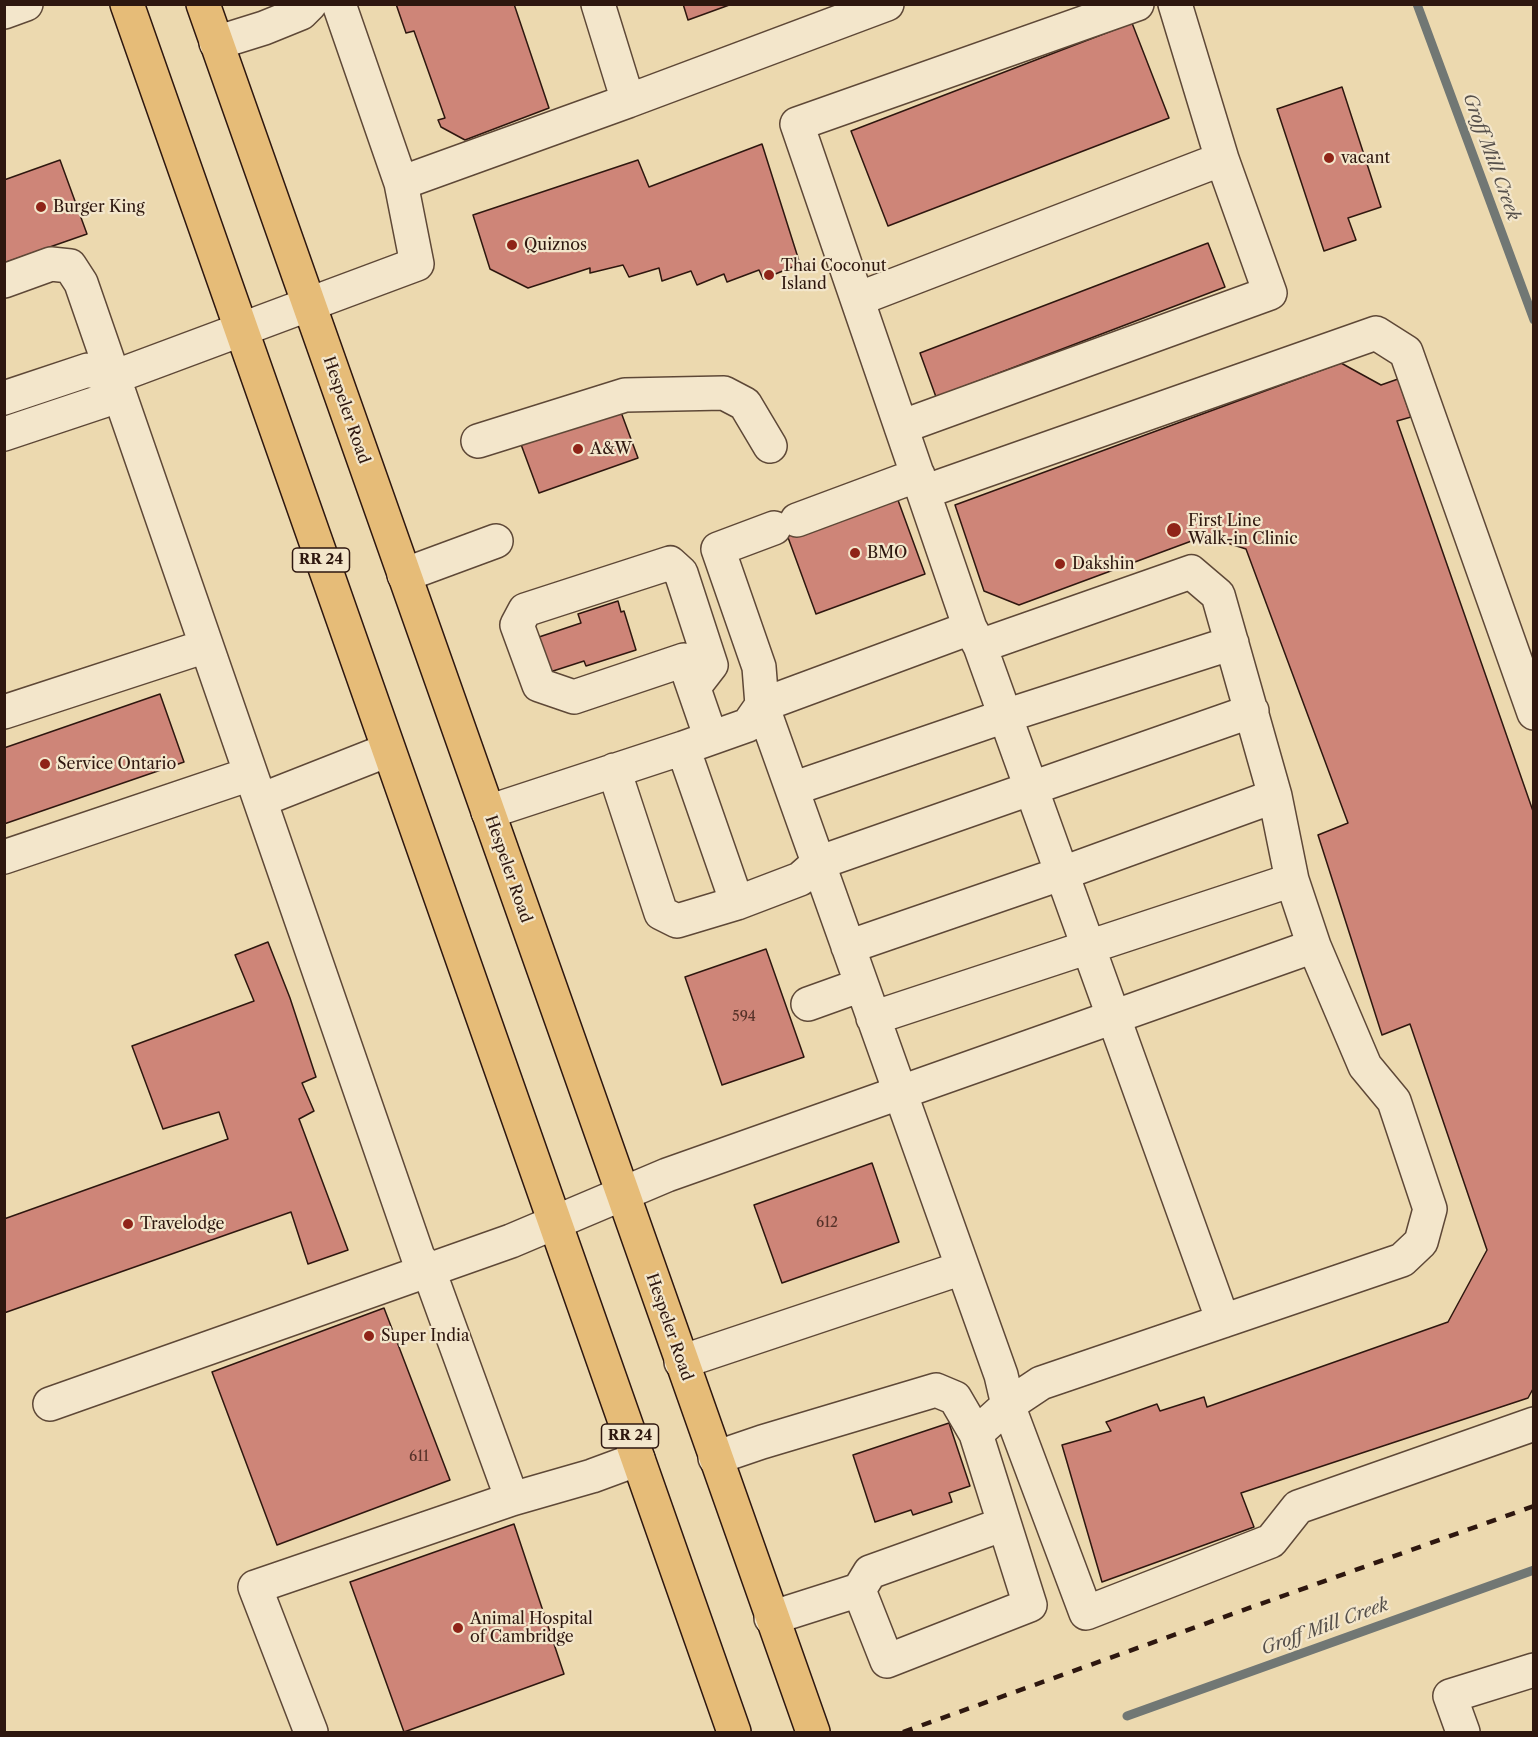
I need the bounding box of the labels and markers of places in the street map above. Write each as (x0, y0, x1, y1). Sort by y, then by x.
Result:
place label: vacant (1341, 148, 1390, 168)
marker: vacant (1322, 151, 1336, 165)
place label: Burger King (53, 197, 145, 217)
marker: Burger King (34, 200, 48, 214)
place label: Quiznos (524, 235, 587, 255)
marker: Quiznos (505, 238, 519, 252)
place label: Thai Coconut Island (781, 256, 886, 294)
marker: Thai Coconut Island (762, 268, 776, 282)
place label: A&W (590, 439, 632, 459)
marker: A&W (571, 442, 585, 456)
place label: First Line Walk-in Clinic (1188, 511, 1298, 549)
marker: First Line Walk-in Clinic (1165, 521, 1183, 539)
place label: BMO (867, 543, 907, 563)
marker: BMO (848, 546, 862, 560)
place label: Dakshin (1072, 554, 1135, 574)
marker: Dakshin (1053, 557, 1067, 571)
place label: Service Ontario (57, 754, 176, 774)
marker: Service Ontario (38, 757, 52, 771)
place label: Travelodge (140, 1214, 224, 1234)
marker: Travelodge (121, 1217, 135, 1231)
place label: Super India (381, 1326, 469, 1346)
marker: Super India (362, 1329, 376, 1343)
place label: Animal Hospital of Cambridge (470, 1609, 593, 1647)
marker: Animal Hospital of Cambridge (451, 1621, 465, 1635)

